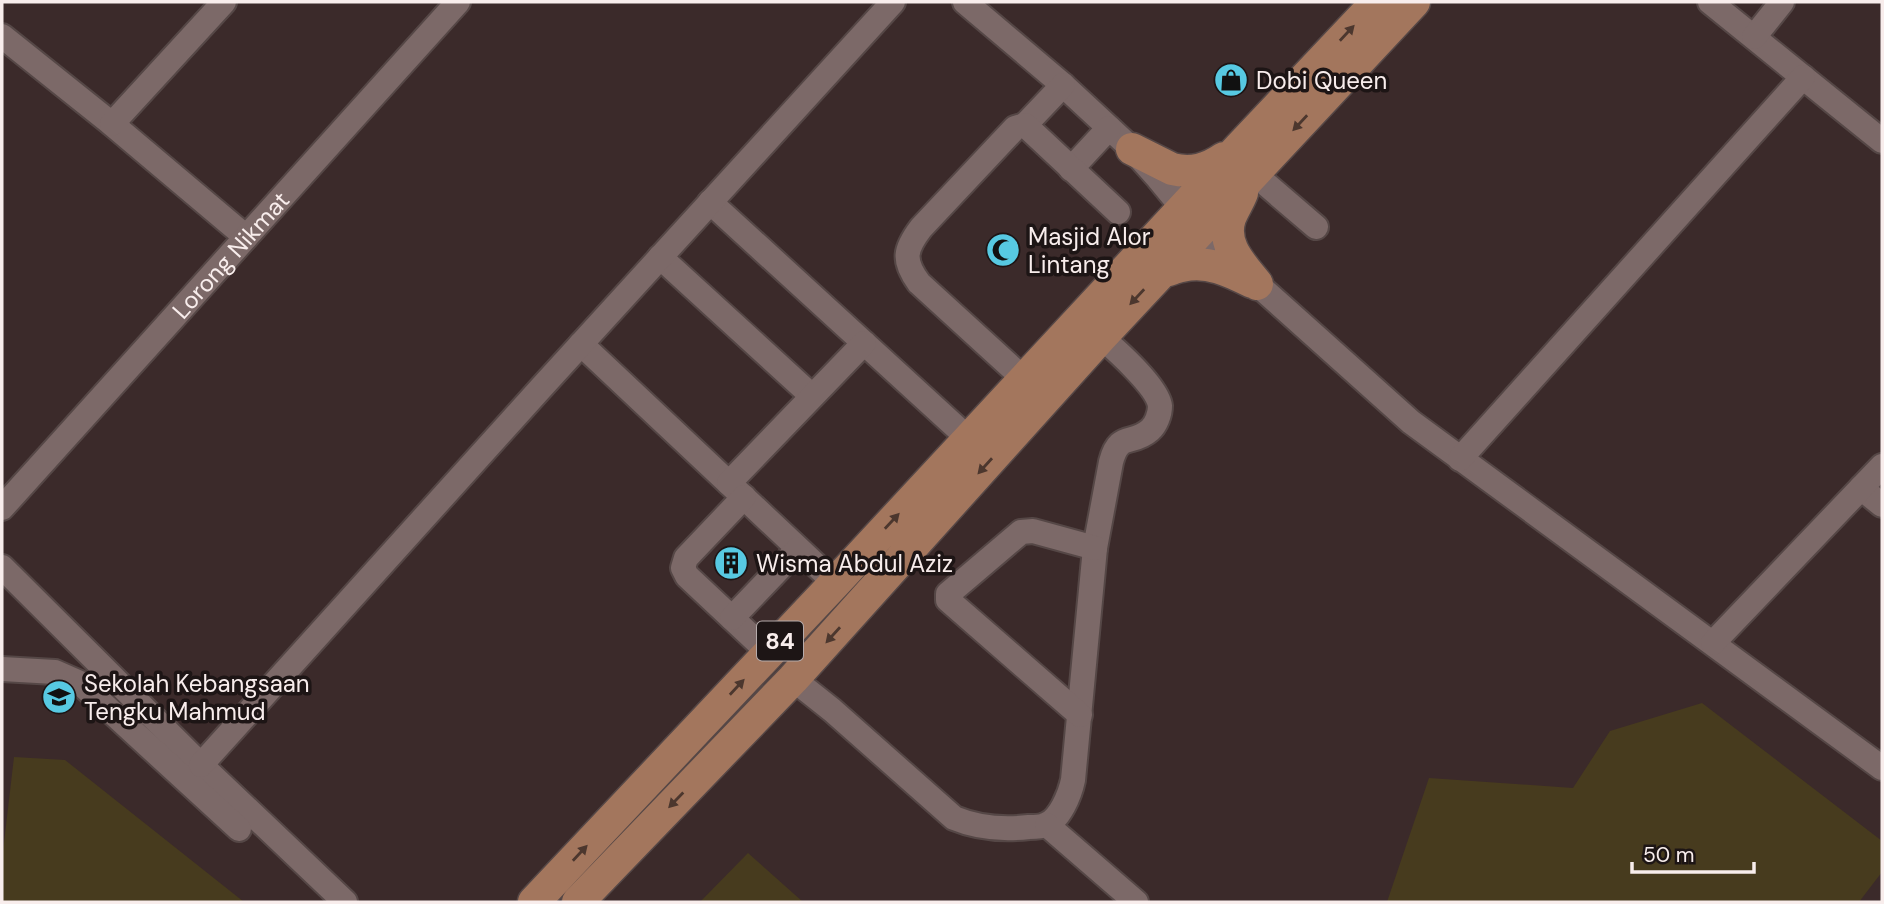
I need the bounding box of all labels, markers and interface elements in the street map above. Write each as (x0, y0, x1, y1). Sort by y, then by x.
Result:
one-way arrow (1338, 25, 1354, 42)
shop icon: Dobi Queen (1212, 61, 1250, 99)
place label: Dobi Queen (1256, 65, 1387, 96)
one-way arrow (1292, 114, 1309, 131)
street label: Lorong Nikmat (165, 185, 296, 325)
place label: Masjid Alor Lintang (1028, 221, 1151, 280)
mosque icon: Masjid Alor Lintang (984, 231, 1022, 269)
one-way arrow (1130, 288, 1146, 305)
one-way arrow (977, 457, 993, 474)
one-way arrow (884, 513, 900, 530)
building icon: Wisma Abdul Aziz (712, 544, 750, 582)
place label: Wisma Abdul Aziz (756, 548, 953, 579)
road number: 84 (757, 622, 803, 660)
one-way arrow (826, 627, 841, 644)
place label: Sekolah Kebangsaan Tengku Mahmud (84, 668, 310, 727)
school or university icon: Sekolah Kebangsaan Tengku Mahmud (40, 678, 78, 716)
one-way arrow (728, 679, 744, 696)
one-way arrow (668, 792, 685, 809)
scale bar (1632, 830, 1755, 874)
text: 50 m (1643, 841, 1694, 869)
one-way arrow (572, 845, 588, 862)

